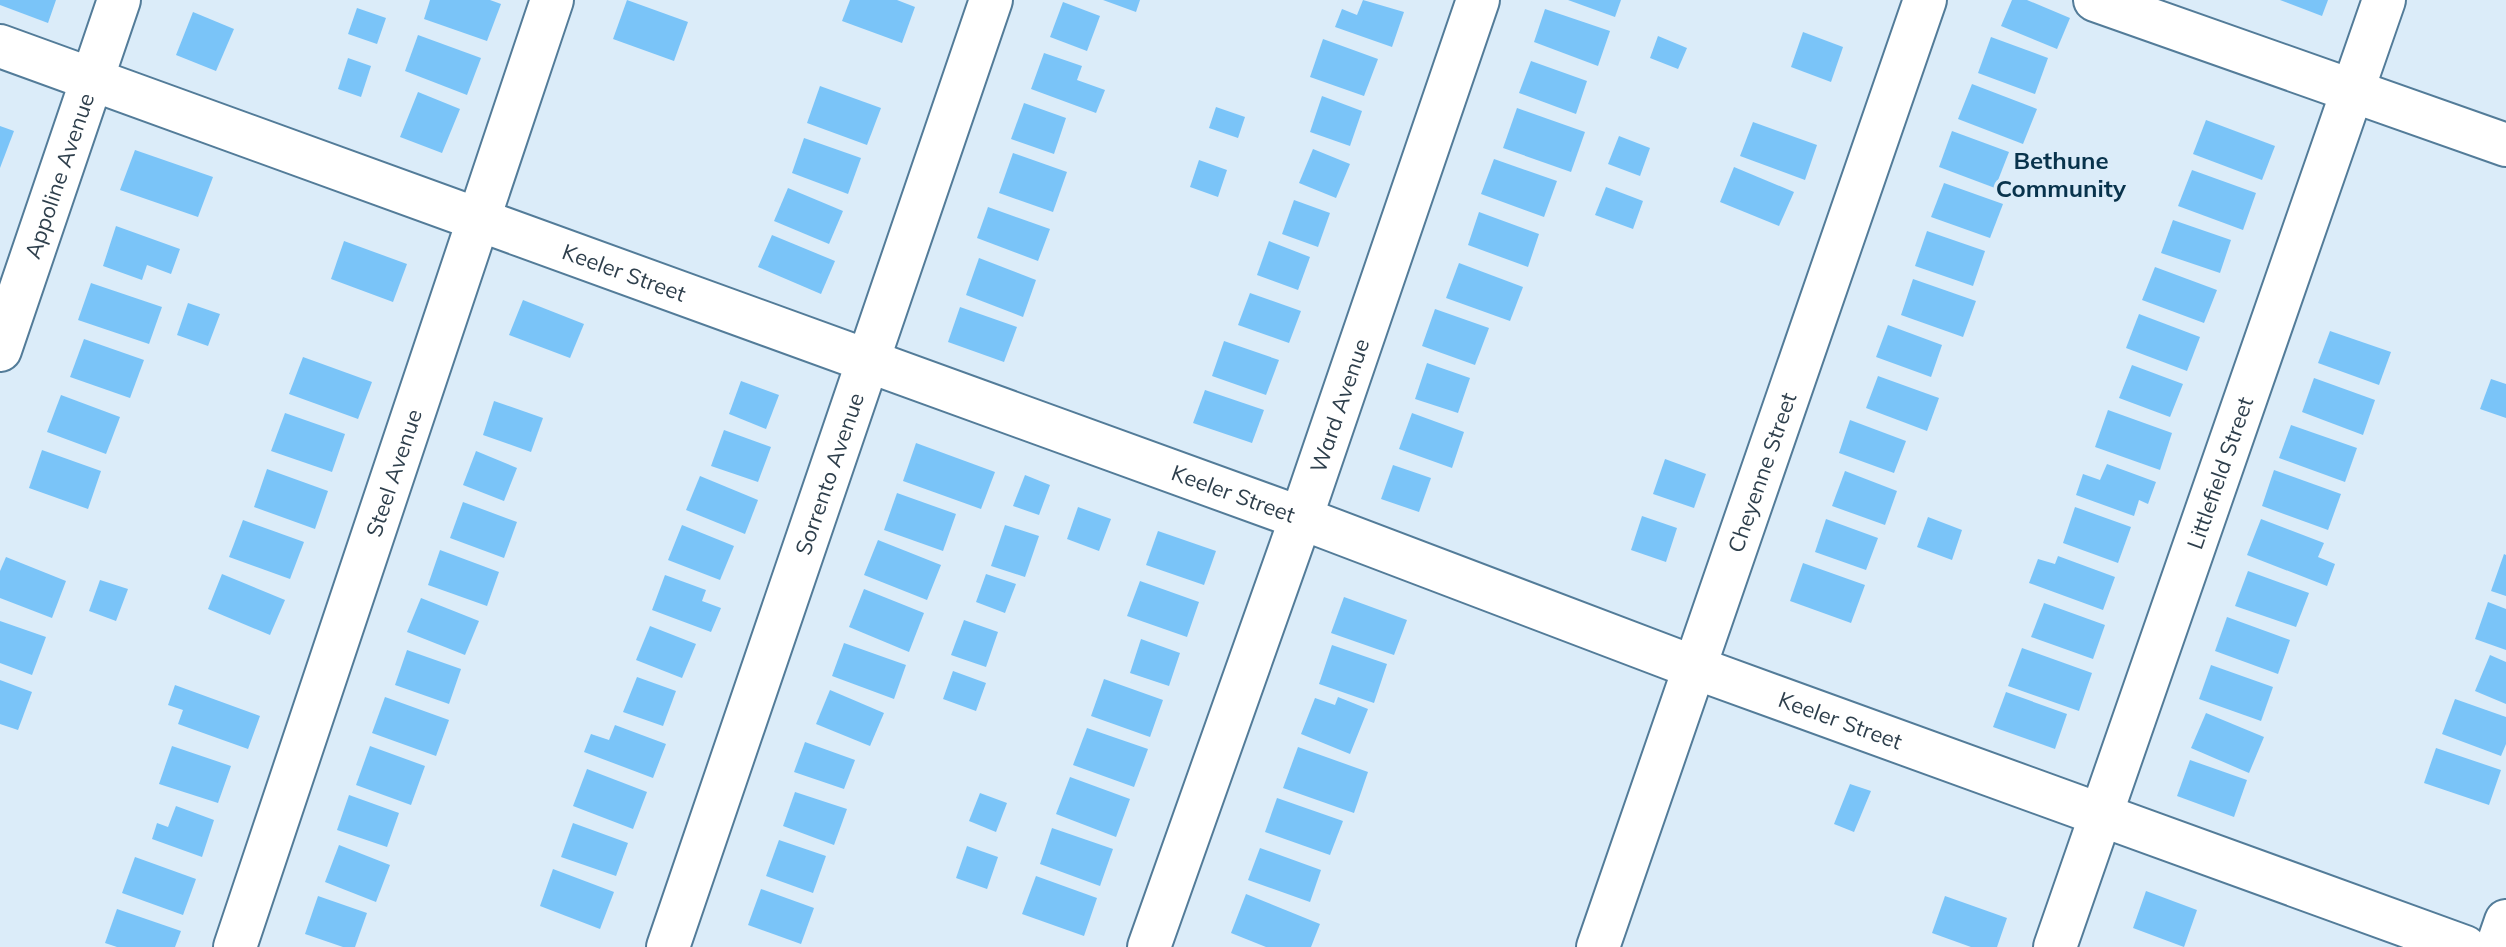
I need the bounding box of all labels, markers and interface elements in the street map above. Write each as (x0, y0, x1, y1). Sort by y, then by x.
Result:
street label: Appoline Avenue (18, 89, 100, 262)
district label: Bethune Community (1996, 145, 2127, 203)
street label: Keeler Street (559, 237, 690, 308)
street label: Ward Avenue (1304, 335, 1375, 476)
street label: Cheyenne Street (1721, 388, 1803, 556)
street label: Sorrento Avenue (789, 389, 870, 559)
street label: Littlefield Street (2180, 393, 2259, 553)
street label: Steel Avenue (359, 405, 428, 540)
street label: Keeler Street (1168, 458, 1299, 529)
street label: Keeler Street (1775, 685, 1906, 756)

